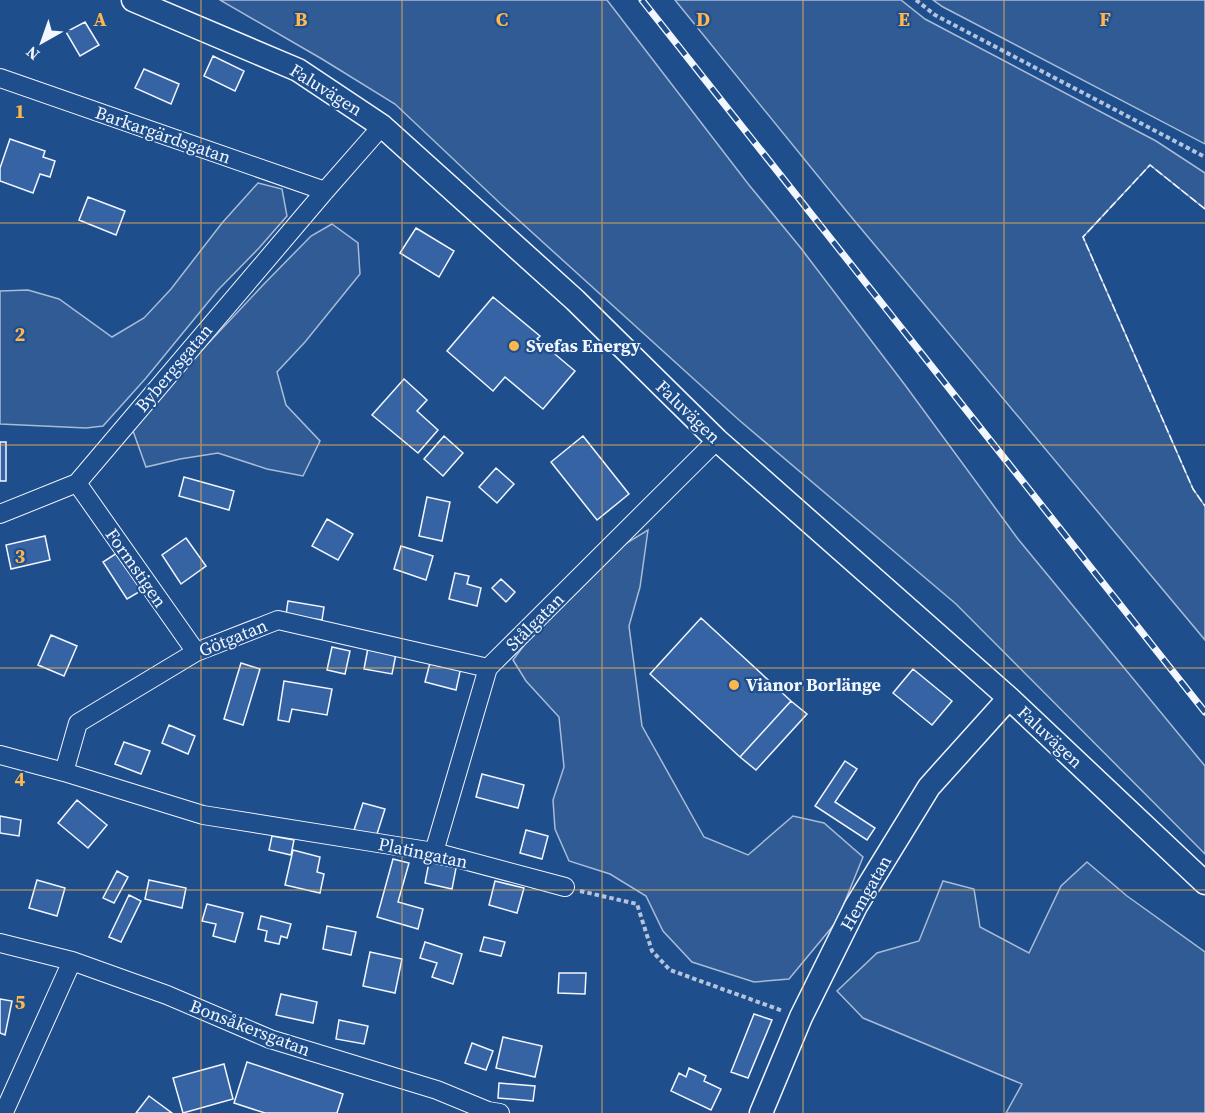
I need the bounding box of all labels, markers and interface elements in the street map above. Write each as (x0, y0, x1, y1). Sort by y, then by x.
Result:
text: A (93, 5, 107, 33)
text: B (294, 5, 308, 33)
text: C (496, 5, 508, 33)
text: D (696, 5, 710, 33)
text: E (898, 5, 910, 33)
text: F (1099, 5, 1111, 33)
north arrow (12, 12, 72, 72)
text: N (21, 41, 44, 66)
street label: Faluvägen (285, 57, 367, 122)
text: 1 (15, 97, 25, 125)
street label: Barkargärdsgatan (92, 100, 234, 169)
street label: Bybergsgatan (129, 318, 218, 417)
text: 2 (15, 320, 26, 348)
place label: Svefas Energy (526, 333, 641, 358)
marker: Svefas Energy (507, 339, 521, 353)
street label: Faluvägen (650, 374, 726, 449)
street label: Formstigen (100, 523, 173, 612)
text: 3 (15, 542, 26, 570)
street label: Stålgatan (500, 587, 569, 656)
street label: Götgatan (195, 612, 271, 663)
place label: Vianor Borlänge (746, 672, 881, 697)
marker: Vianor Borlänge (727, 678, 741, 692)
street label: Faluvägen (1012, 700, 1089, 774)
text: 4 (15, 765, 26, 793)
street label: Platingatan (376, 831, 470, 874)
street label: Hemgatan (834, 850, 897, 935)
text: 5 (15, 988, 26, 1016)
street label: Bonsåkersgatan (186, 993, 314, 1062)

